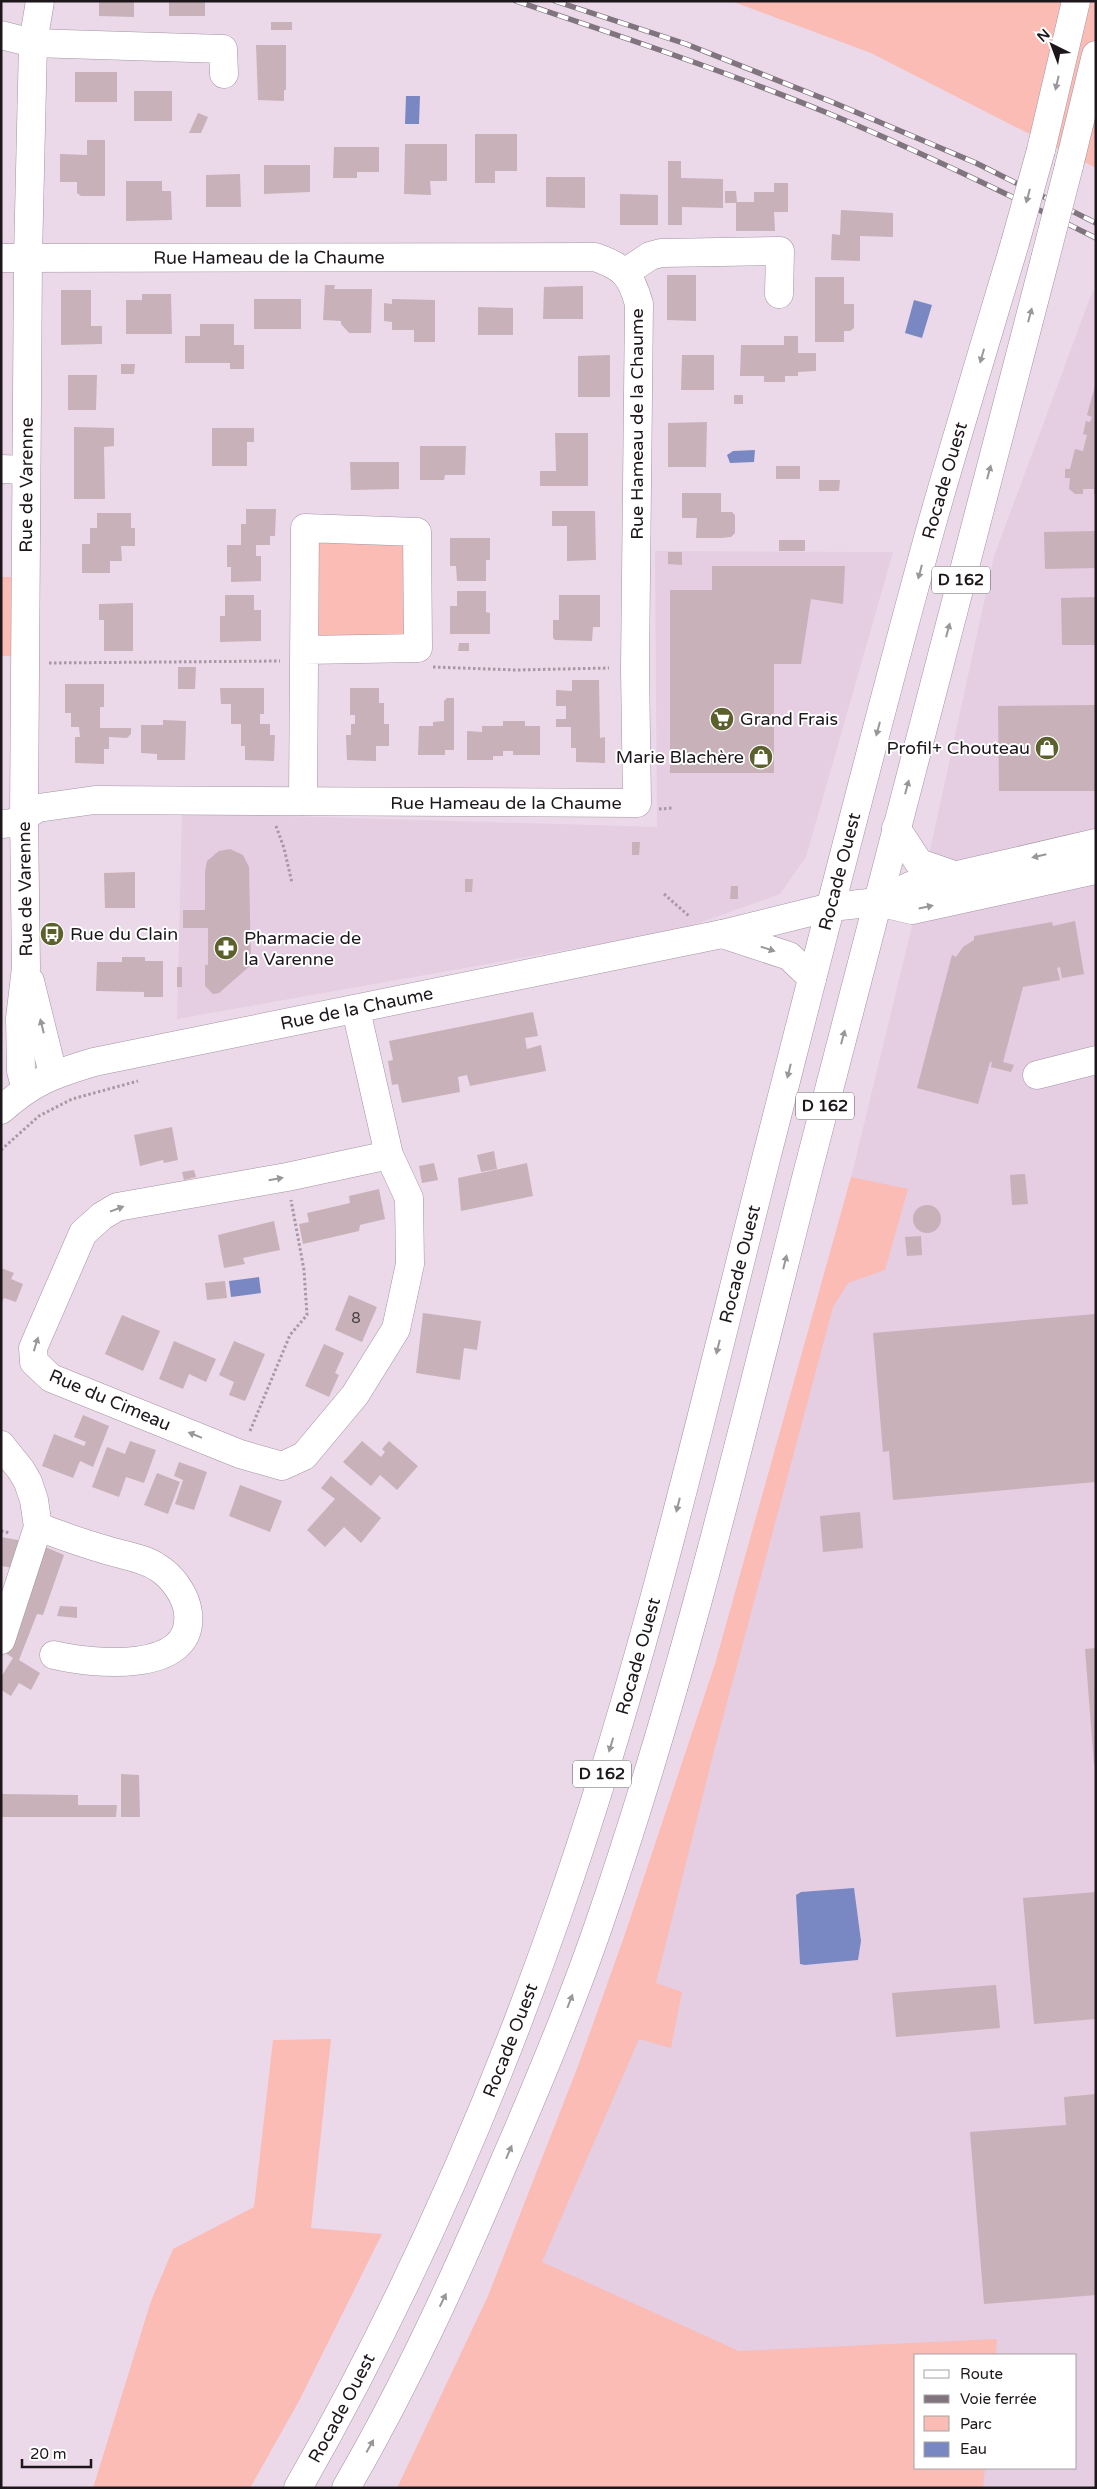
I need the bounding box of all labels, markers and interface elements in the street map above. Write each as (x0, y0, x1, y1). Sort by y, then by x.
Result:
north arrow (1027, 20, 1077, 70)
text: N (1034, 26, 1054, 46)
one-way arrow (1053, 75, 1061, 90)
one-way arrow (1024, 189, 1032, 204)
street label: Rue Hameau de la Chaume (153, 246, 385, 269)
street label: Rue Hameau de la Chaume (626, 308, 648, 540)
one-way arrow (1026, 308, 1034, 323)
one-way arrow (977, 349, 985, 364)
street label: Rue de Varenne (15, 417, 38, 553)
street label: Rocade Ouest (917, 419, 972, 541)
one-way arrow (985, 465, 993, 480)
one-way arrow (915, 565, 923, 580)
road number: D 162 (932, 566, 990, 594)
one-way arrow (944, 622, 952, 637)
supermarket icon: Grand Frais (709, 706, 735, 732)
place label: Grand Frais (740, 708, 838, 730)
one-way arrow (874, 722, 882, 737)
shop icon: Profil+ Chouteau (1034, 735, 1060, 761)
place label: Profil+ Chouteau (887, 737, 1030, 759)
shop icon: Marie Blachère (748, 744, 774, 770)
place label: Marie Blachère (616, 746, 744, 768)
one-way arrow (903, 779, 911, 794)
street label: Rue Hameau de la Chaume (390, 792, 622, 814)
street label: Rocade Ouest (814, 810, 865, 933)
street label: Rue de Varenne (13, 821, 37, 957)
one-way arrow (1031, 852, 1046, 860)
one-way arrow (918, 903, 934, 911)
bus stop icon: Rue du Clain (39, 921, 65, 947)
place label: Rue du Clain (70, 923, 178, 945)
place label: Pharmacie de la Varenne (244, 927, 361, 970)
pharmacy icon: Pharmacie de la Varenne (213, 935, 239, 961)
one-way arrow (761, 946, 776, 954)
street label: Rue de la Chaume (278, 982, 435, 1035)
one-way arrow (38, 1019, 46, 1034)
one-way arrow (839, 1030, 847, 1045)
one-way arrow (785, 1064, 793, 1079)
road number: D 162 (796, 1092, 854, 1120)
one-way arrow (269, 1175, 285, 1183)
street label: Rocade Ouest (714, 1203, 765, 1325)
one-way arrow (110, 1205, 125, 1213)
one-way arrow (781, 1255, 789, 1270)
house number: 8 (351, 1309, 361, 1327)
one-way arrow (32, 1336, 40, 1351)
one-way arrow (714, 1340, 722, 1355)
street label: Rue du Cimeau (46, 1364, 174, 1436)
one-way arrow (188, 1431, 202, 1439)
one-way arrow (674, 1497, 682, 1512)
street label: Rocade Ouest (611, 1595, 665, 1717)
one-way arrow (606, 1738, 614, 1753)
road number: D 162 (573, 1760, 631, 1788)
street label: Rocade Ouest (478, 1980, 542, 2101)
one-way arrow (566, 1994, 574, 2008)
one-way arrow (505, 2145, 513, 2159)
one-way arrow (439, 2293, 447, 2307)
street label: Rocade Ouest (303, 2350, 380, 2467)
legend (914, 2354, 1077, 2469)
text: Route (960, 2365, 1003, 2383)
text: Voie ferrée (960, 2390, 1037, 2408)
text: Parc (960, 2415, 992, 2433)
scale bar (22, 2436, 91, 2468)
one-way arrow (366, 2439, 375, 2452)
text: Eau (960, 2440, 987, 2458)
text: 20 m (30, 2445, 67, 2463)

